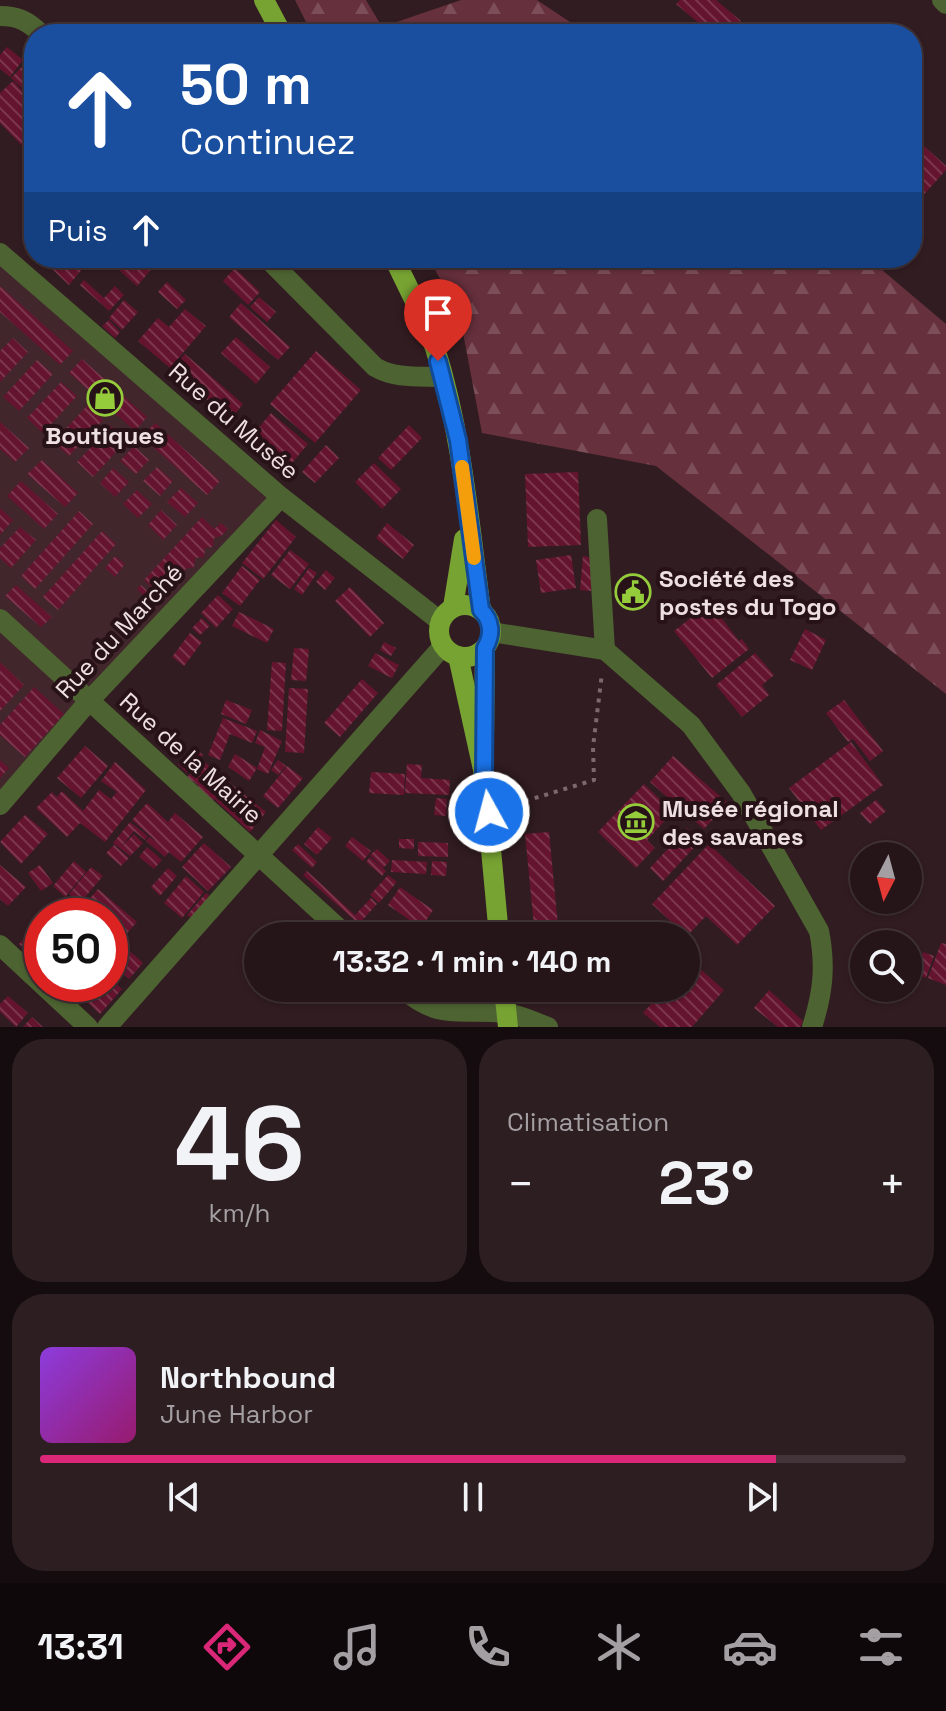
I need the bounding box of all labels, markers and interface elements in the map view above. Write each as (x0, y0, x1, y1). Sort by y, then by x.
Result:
text: 50 m (180, 49, 312, 120)
icon: ahead (48, 56, 152, 160)
text: Continuez (180, 119, 356, 165)
icon: ahead (124, 208, 168, 252)
text: Puis (48, 211, 108, 250)
pin (404, 279, 472, 361)
icon: arrive (416, 291, 460, 335)
street label: Rue du Musée (162, 356, 306, 486)
shop icon: Boutiques (86, 379, 124, 417)
place label: Boutiques (45, 420, 165, 451)
street label: Rue du Marché (49, 557, 189, 705)
place label: Société des postes du Togo (659, 563, 836, 622)
public building icon: Société des postes du Togo (614, 573, 652, 611)
street label: Rue de la Mairie (113, 686, 269, 830)
position arrow (447, 770, 531, 854)
place label: Musée régional des savanes (662, 793, 839, 852)
museum icon: Musée régional des savanes (617, 803, 655, 841)
north arrow (850, 842, 922, 914)
map controls (850, 842, 922, 1002)
speed limit sign: 50 (24, 898, 128, 1002)
button: search (850, 930, 922, 1002)
text: 13:32 · 1 min · 140 m (333, 942, 611, 981)
text: 46 (174, 1078, 305, 1210)
text: Climatisation (507, 1105, 669, 1139)
text: 23° (659, 1145, 754, 1222)
text: − (507, 1156, 534, 1212)
text: + (879, 1156, 906, 1212)
text: km/h (209, 1196, 270, 1230)
text: Northbound (160, 1358, 336, 1397)
text: June Harbor (160, 1397, 313, 1431)
icon: previous (162, 1475, 206, 1519)
icon: pause (451, 1475, 495, 1519)
icon: next (740, 1475, 784, 1519)
icon: directions (199, 1619, 255, 1675)
icon: music (329, 1619, 385, 1675)
icon: phone (460, 1619, 516, 1675)
icon: climate (591, 1619, 647, 1675)
icon: car (722, 1619, 778, 1675)
icon: filters (853, 1619, 909, 1675)
text: 13:31 (37, 1624, 124, 1670)

